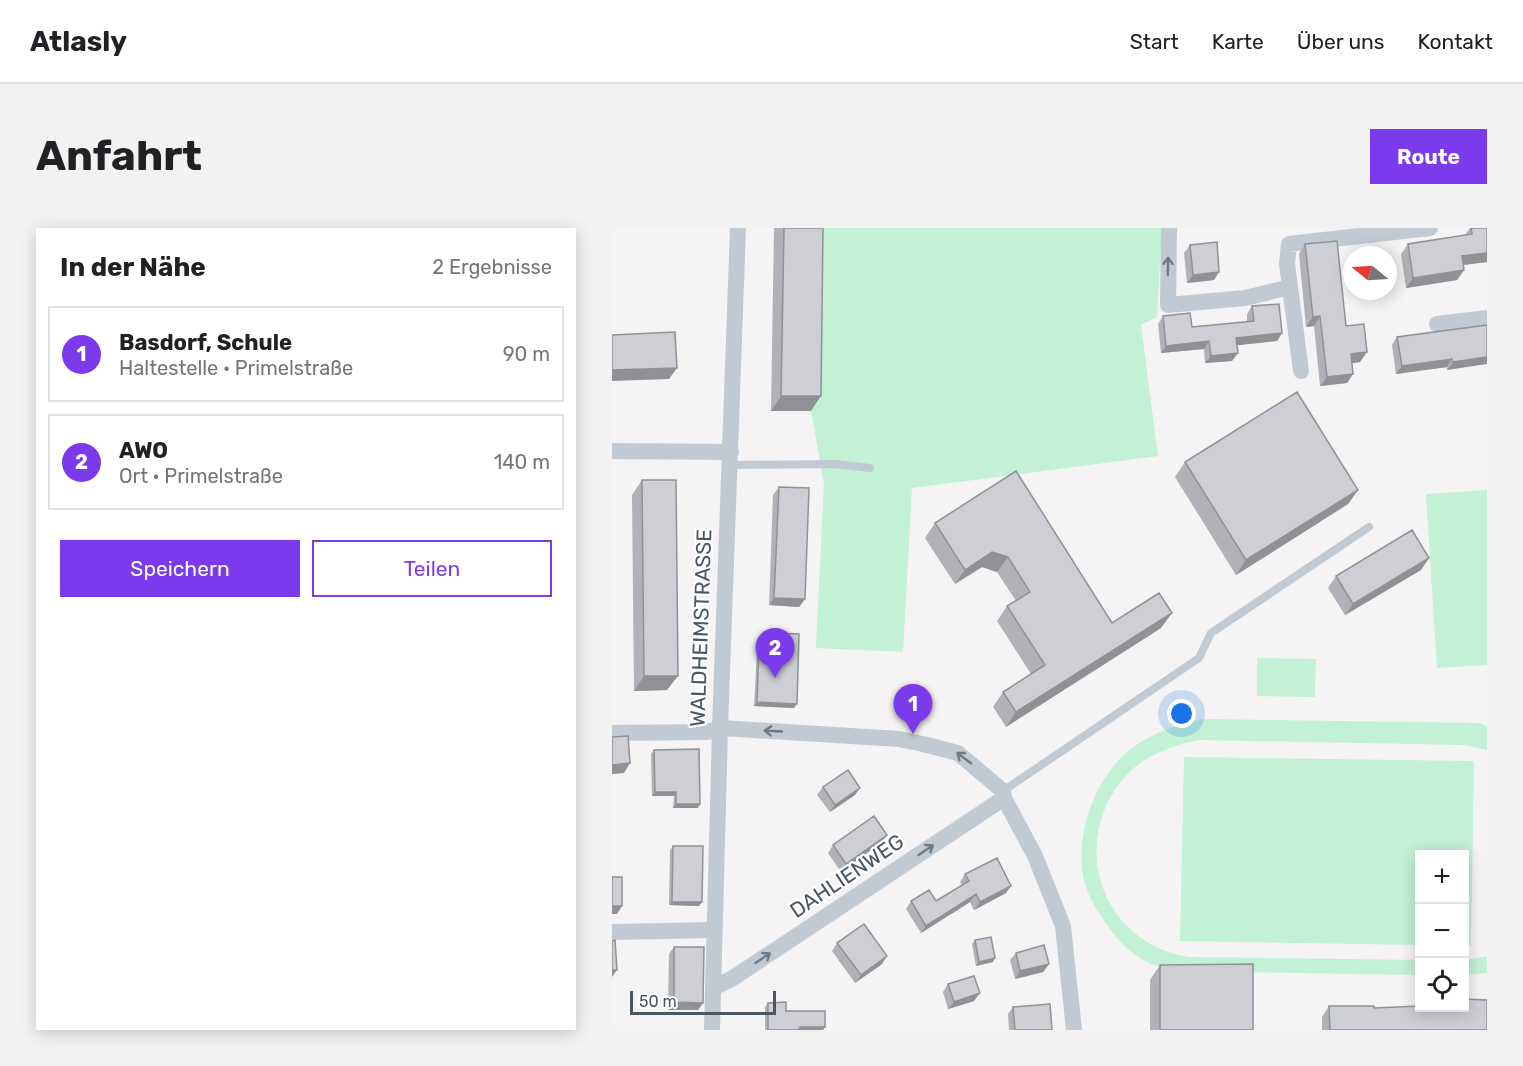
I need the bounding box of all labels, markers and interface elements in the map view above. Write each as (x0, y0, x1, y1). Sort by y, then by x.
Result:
text: Atlasly (30, 25, 127, 58)
text: Start (1130, 29, 1179, 54)
text: Karte (1212, 29, 1264, 54)
text: Über uns (1297, 29, 1385, 54)
text: Kontakt (1418, 29, 1493, 54)
button: Route (1370, 129, 1487, 184)
text: Anfahrt (36, 131, 202, 181)
north arrow (1343, 246, 1397, 300)
text: In der Nähe (60, 252, 206, 283)
text: 2 Ergebnisse (432, 255, 552, 279)
one-way arrow (1163, 257, 1174, 277)
text: Basdorf, Schule (119, 329, 292, 356)
text: 1 (77, 342, 86, 366)
text: 90 m (503, 342, 550, 366)
text: Haltestelle · Primelstraße (119, 356, 353, 380)
text: AWO (119, 437, 168, 464)
text: 2 (75, 450, 88, 474)
text: 140 m (494, 450, 550, 474)
text: Ort · Primelstraße (119, 464, 283, 488)
street label: WALDHEIMSTRASSE (685, 528, 716, 727)
button: Speichern (60, 540, 300, 597)
button: Teilen (312, 540, 552, 597)
pin: 2 (756, 628, 794, 678)
pin: 1 (894, 684, 932, 734)
your location (1167, 699, 1196, 728)
one-way arrow (763, 726, 783, 737)
one-way arrow (956, 752, 972, 765)
street label: DAHLIENWEG (785, 828, 908, 923)
one-way arrow (917, 844, 934, 856)
map controls (1415, 850, 1469, 1012)
button: + (1415, 850, 1469, 904)
button: − (1415, 904, 1469, 958)
one-way arrow (755, 952, 771, 964)
button: locate (1415, 958, 1469, 1012)
scale bar (630, 988, 776, 1016)
text: 50 m (639, 992, 677, 1011)

